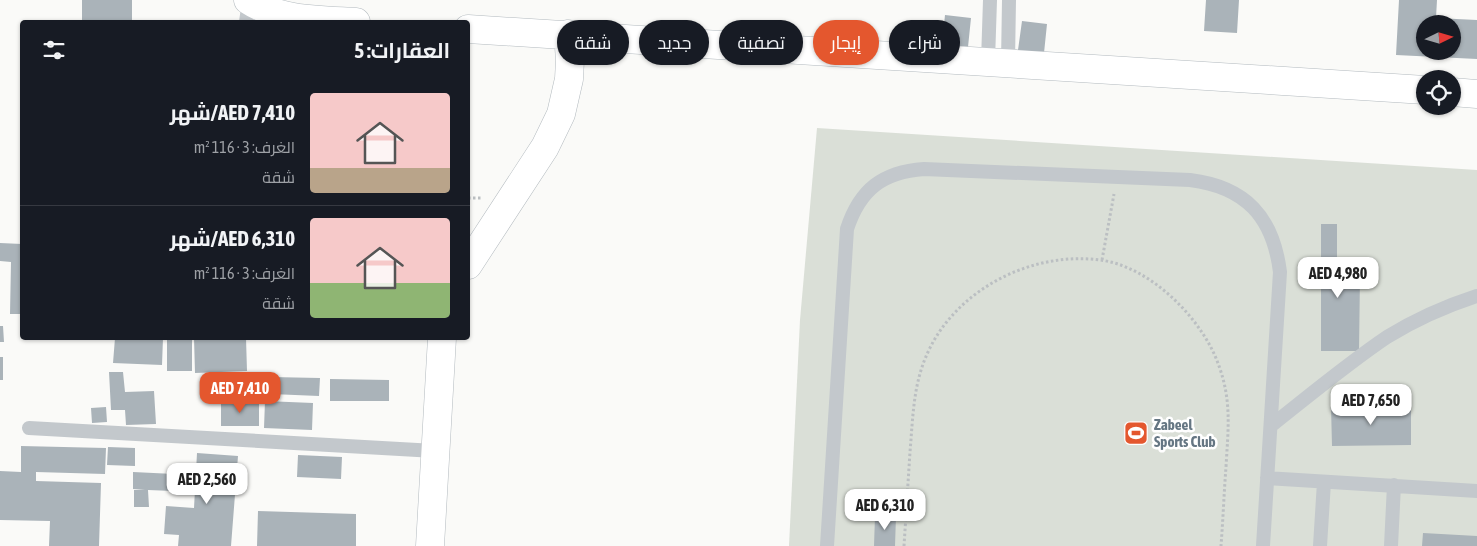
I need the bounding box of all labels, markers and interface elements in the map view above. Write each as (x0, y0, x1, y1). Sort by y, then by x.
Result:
north arrow (1416, 15, 1461, 60)
map controls (1416, 15, 1461, 115)
chip: شقة (557, 20, 629, 65)
chip: جديد (639, 20, 709, 65)
chip: تصفية (719, 20, 803, 65)
chip: إيجار (813, 20, 879, 65)
chip: شراء (889, 20, 960, 65)
icon: filters (40, 36, 68, 64)
text: العقارات: 5 (354, 38, 450, 62)
button: locate (1416, 70, 1461, 115)
text: AED 7,410/شهر (170, 100, 295, 124)
icon: home (350, 113, 410, 173)
text: الغرف: 3 · 116 m² (194, 138, 295, 156)
text: شقة (262, 168, 295, 186)
text: AED 6,310/شهر (170, 226, 295, 250)
icon: home (350, 238, 410, 298)
pin: AED 4,980 (1281, 256, 1395, 299)
text: الغرف: 3 · 116 m² (194, 264, 295, 282)
text: AED 4,980 (1309, 264, 1367, 282)
text: شقة (262, 294, 295, 312)
pin: AED 7,410 (183, 372, 297, 414)
text: AED 7,410 (211, 379, 269, 397)
pin: AED 7,650 (1314, 384, 1428, 426)
text: AED 7,650 (1342, 391, 1400, 409)
place label: Zabeel Sports Club (1154, 416, 1216, 450)
sports icon: Zabeel Sports Club (1123, 420, 1149, 446)
pin: AED 2,560 (150, 462, 264, 505)
text: AED 2,560 (178, 470, 236, 488)
pin: AED 6,310 (828, 488, 942, 531)
text: AED 6,310 (856, 496, 914, 514)

